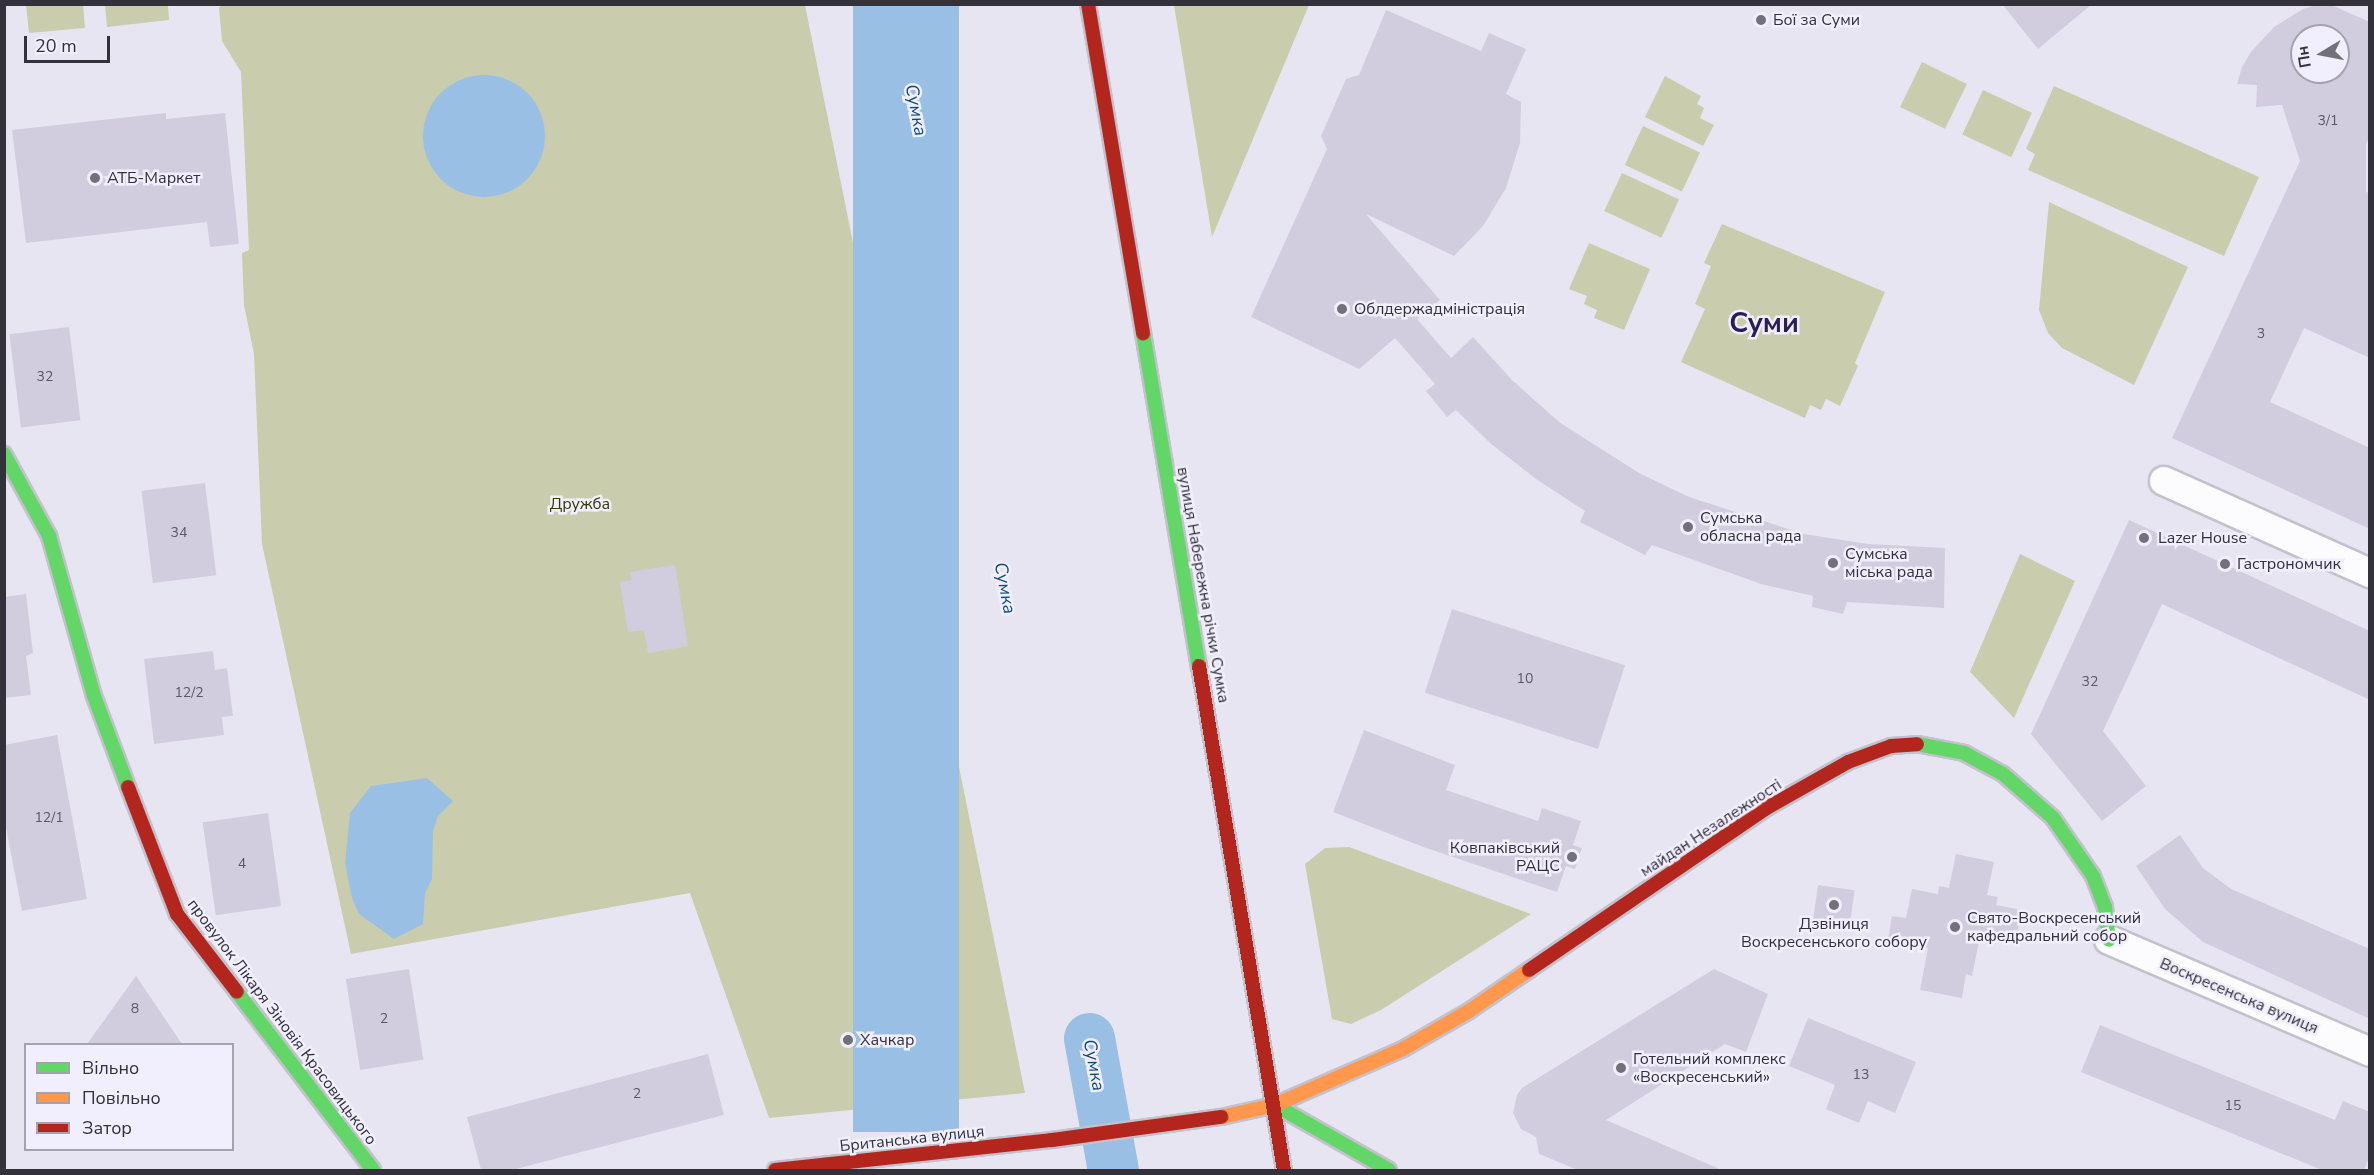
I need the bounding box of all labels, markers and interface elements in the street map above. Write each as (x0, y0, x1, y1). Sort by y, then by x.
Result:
place label: Бої за Суми (1773, 10, 1860, 30)
marker: Бої за Суми (1754, 13, 1768, 27)
scale bar (27, 24, 112, 62)
north arrow (2290, 24, 2350, 84)
text: 20 m (35, 34, 77, 58)
text: Пн (2292, 44, 2317, 70)
water label: Сумка (900, 82, 932, 138)
house number: 3/1 (2318, 113, 2338, 129)
place label: АТБ-Маркет (107, 168, 200, 188)
marker: АТБ-Маркет (88, 171, 102, 185)
place label: Облдержадміністрація (1354, 299, 1525, 319)
marker: Облдержадміністрація (1335, 302, 1349, 316)
district label: Суми (1729, 306, 1799, 340)
house number: 3 (2257, 326, 2265, 342)
house number: 32 (37, 369, 53, 385)
street label: вулиця Набережна річки Сумка (1173, 465, 1233, 705)
park label: Дружба (550, 494, 610, 514)
place label: Сумська обласна рада (1700, 508, 1802, 546)
marker: Сумська обласна рада (1681, 520, 1695, 534)
house number: 34 (171, 525, 187, 541)
place label: Lazer House (2158, 528, 2247, 548)
marker: Lazer House (2135, 529, 2153, 547)
place label: Сумська міська рада (1845, 544, 1933, 582)
place label: Гастрономчик (2237, 554, 2341, 574)
marker: Сумська міська рада (1826, 556, 1840, 570)
marker: Гастрономчик (2218, 557, 2232, 571)
water label: Сумка (989, 560, 1021, 616)
house number: 10 (1517, 671, 1533, 687)
house number: 32 (2082, 674, 2098, 690)
house number: 12/2 (174, 685, 204, 701)
street label: майдан Незалежності (1637, 775, 1785, 881)
house number: 12/1 (34, 810, 64, 826)
place label: Ковпаківський РАЦС (1450, 838, 1560, 876)
marker: Ковпаківський РАЦС (1565, 850, 1579, 864)
house number: 4 (238, 856, 246, 872)
street label: провулок Лікаря Зіновія Красовицького (183, 895, 381, 1149)
marker: Дзвіниця Воскресенського собору (1827, 898, 1841, 912)
place label: Свято-Воскресенський кафедральний собор (1967, 908, 2141, 946)
place label: Дзвіниця Воскресенського собору (1741, 914, 1927, 952)
marker: Свято-Воскресенський кафедральний собор (1948, 920, 1962, 934)
street label: Воскресенська вулиця (2157, 954, 2321, 1038)
house number: 8 (131, 1001, 139, 1017)
house number: 2 (380, 1011, 388, 1027)
place label: Хачкар (860, 1030, 914, 1050)
marker: Хачкар (841, 1033, 855, 1047)
water label: Сумка (1078, 1037, 1110, 1093)
legend (24, 1043, 234, 1151)
place label: Готельний комплекс «Воскресенський» (1633, 1049, 1786, 1087)
text: Вільно (82, 1056, 139, 1080)
marker: Готельний комплекс «Воскресенський» (1614, 1061, 1628, 1075)
house number: 13 (1853, 1067, 1869, 1083)
text: Повільно (82, 1086, 161, 1110)
house number: 2 (633, 1086, 641, 1102)
house number: 15 (2225, 1098, 2241, 1114)
text: Затор (82, 1116, 132, 1140)
street label: Британська вулиця (839, 1122, 985, 1156)

